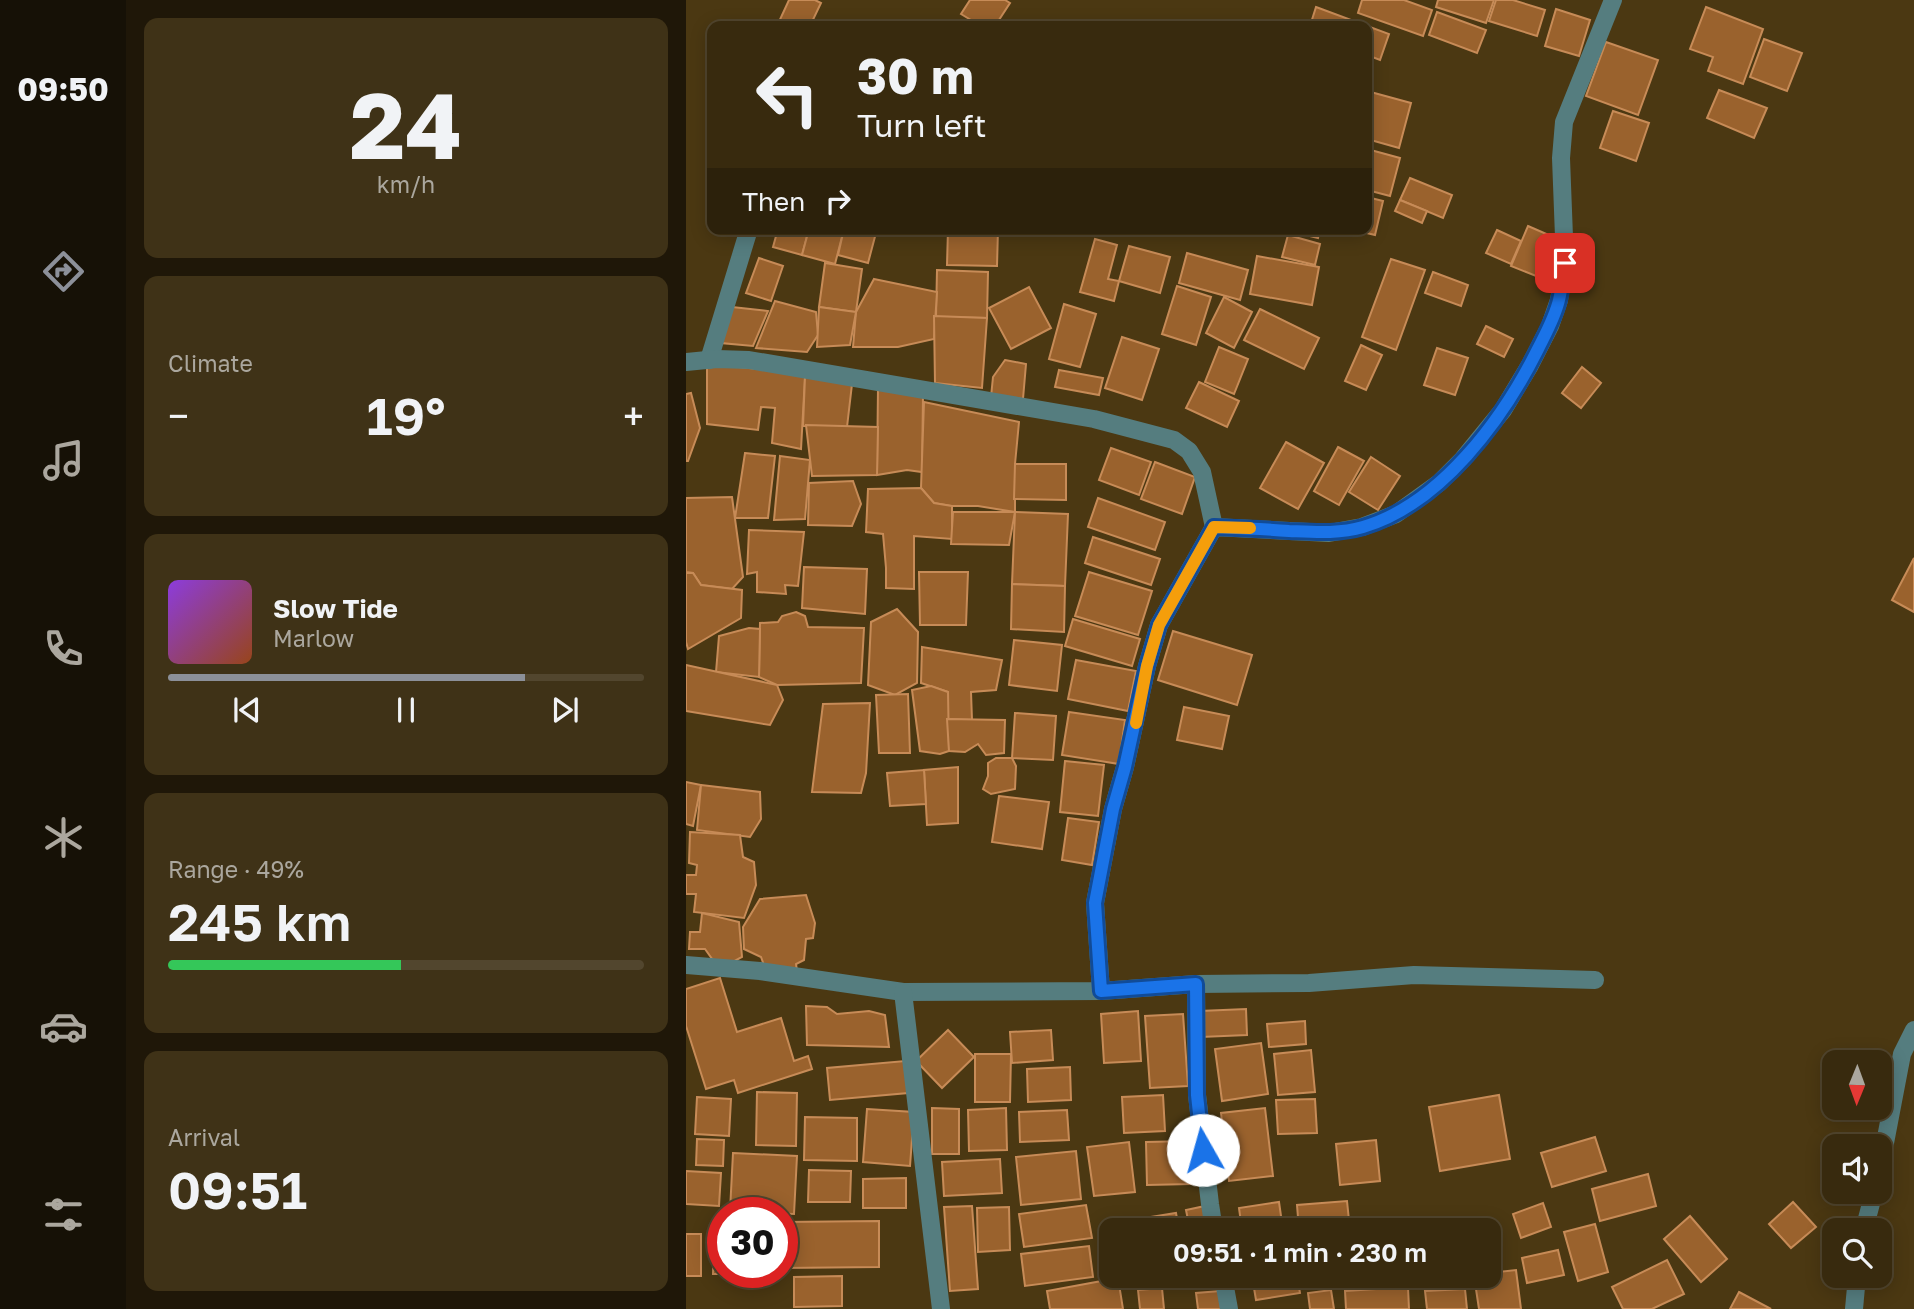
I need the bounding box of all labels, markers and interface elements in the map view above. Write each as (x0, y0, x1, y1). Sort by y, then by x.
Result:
text: 30 m (857, 46, 974, 105)
icon: left (742, 49, 833, 140)
text: 09:50 (17, 70, 109, 108)
text: 24 (350, 70, 462, 179)
text: Turn left (857, 106, 986, 144)
text: km/h (377, 170, 435, 198)
icon: right (819, 182, 857, 220)
text: Then (742, 186, 805, 217)
pin (1535, 233, 1595, 293)
icon: arrive (1546, 244, 1584, 282)
icon: directions (39, 247, 88, 296)
text: Climate (168, 349, 253, 377)
text: 19° (367, 384, 445, 446)
text: − (168, 393, 189, 438)
text: + (623, 393, 644, 438)
icon: music (39, 436, 88, 485)
text: Slow Tide (273, 593, 398, 624)
icon: phone (39, 624, 88, 673)
text: Marlow (273, 624, 354, 652)
icon: previous (228, 691, 266, 729)
icon: pause (387, 691, 425, 729)
icon: next (546, 691, 584, 729)
icon: climate (39, 813, 88, 862)
text: Range · 49% (168, 855, 304, 883)
text: 245 km (168, 890, 351, 952)
icon: car (39, 1002, 88, 1051)
north arrow (1822, 1050, 1892, 1120)
map controls (1822, 1050, 1892, 1288)
position arrow (1166, 1113, 1240, 1187)
text: Arrival (168, 1123, 240, 1151)
button: sound (1822, 1134, 1892, 1204)
text: 09:51 (168, 1158, 307, 1220)
icon: filters (39, 1190, 88, 1239)
speed limit sign: 30 (707, 1197, 798, 1288)
button: search (1822, 1218, 1892, 1288)
text: 09:51 · 1 min · 230 m (1173, 1237, 1427, 1268)

